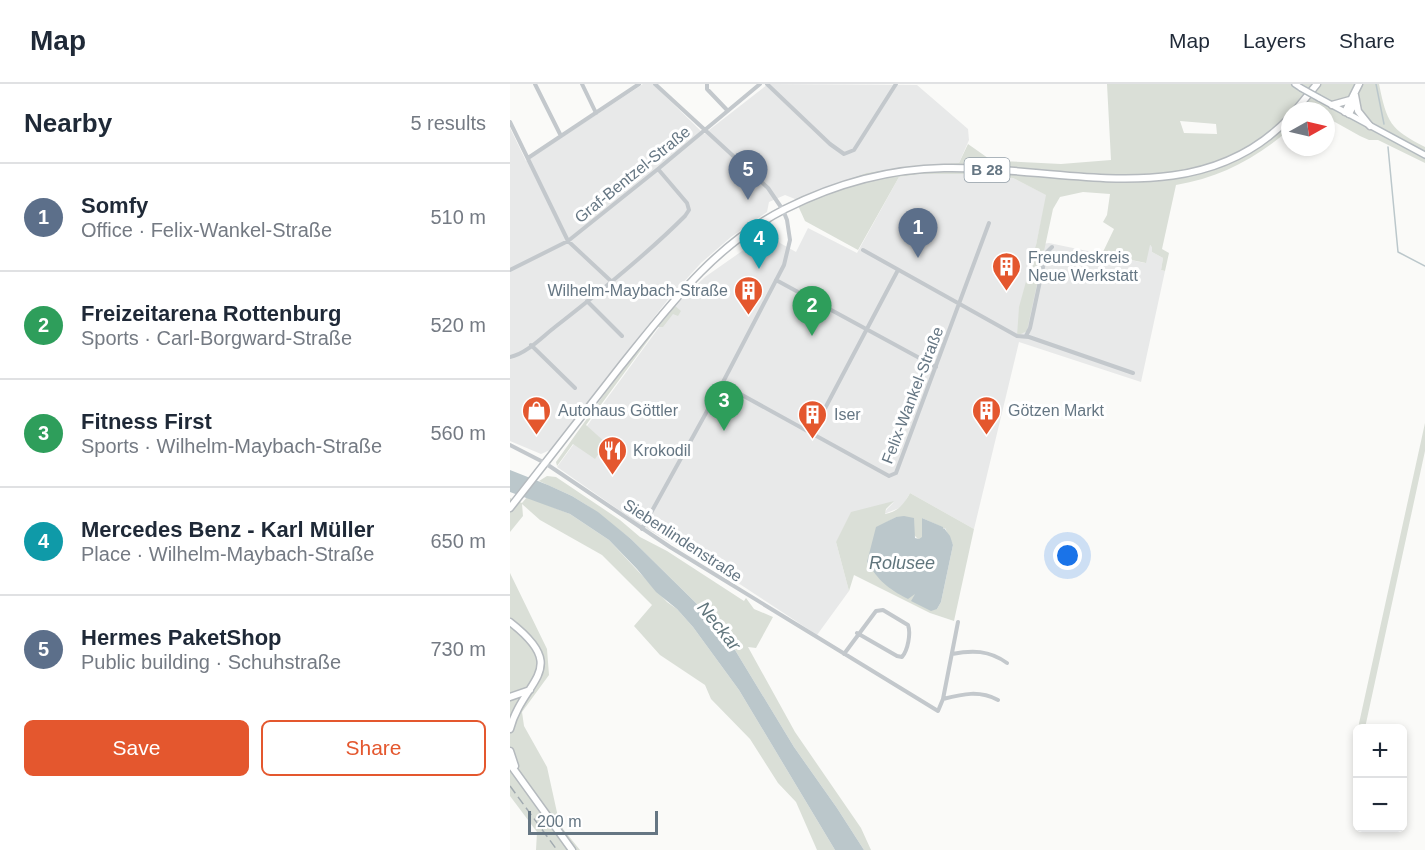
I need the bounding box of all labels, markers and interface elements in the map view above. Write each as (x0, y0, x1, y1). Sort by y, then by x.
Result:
text: Map (30, 25, 86, 56)
text: Map (1169, 29, 1210, 52)
text: Layers (1243, 29, 1306, 52)
text: Share (1339, 29, 1395, 52)
north arrow (1281, 102, 1335, 156)
text: Nearby (24, 108, 112, 138)
text: 5 results (410, 112, 486, 134)
street label: Graf-Bentzel-Straße (571, 123, 693, 226)
pin: 5 (728, 150, 768, 200)
road number: B 28 (964, 158, 1010, 182)
text: Somfy (81, 193, 148, 218)
text: 1 (38, 206, 49, 228)
text: 510 m (430, 206, 486, 228)
pin: 1 (898, 208, 938, 258)
text: Office · Felix-Wankel-Straße (81, 219, 332, 241)
pin: 4 (740, 220, 778, 269)
place label: Freundeskreis Neue Werkstatt (1028, 249, 1139, 284)
building icon: Freundeskreis Neue Werkstatt (991, 250, 1023, 292)
building icon: Wilhelm-Maybach-Straße (733, 274, 765, 316)
place label: Wilhelm-Maybach-Straße (548, 282, 728, 299)
pin: 2 (792, 286, 832, 336)
text: Freizeitarena Rottenburg (81, 301, 341, 326)
text: 2 (38, 314, 49, 336)
text: 520 m (430, 314, 486, 336)
street label: Felix-Wankel-Straße (879, 324, 946, 466)
text: Sports · Carl-Borgward-Straße (81, 327, 352, 349)
pin: 3 (704, 382, 744, 431)
shop icon: Autohaus Göttler (521, 394, 553, 436)
building icon: Götzen Markt (971, 394, 1003, 436)
building icon: Iser (797, 398, 829, 440)
place label: Autohaus Göttler (558, 402, 679, 419)
place label: Götzen Markt (1008, 402, 1105, 419)
place label: Iser (834, 406, 861, 423)
text: Fitness First (81, 409, 212, 434)
text: 3 (38, 422, 49, 444)
text: 560 m (430, 422, 486, 444)
restaurant icon: Krokodil (596, 434, 628, 476)
text: Sports · Wilhelm-Maybach-Straße (81, 435, 382, 457)
place label: Krokodil (633, 442, 691, 459)
street label: Siebenlindenstraße (620, 496, 745, 585)
text: Mercedes Benz - Karl Müller (81, 517, 374, 542)
text: 4 (38, 530, 49, 552)
text: 650 m (430, 530, 486, 552)
your location (1053, 541, 1082, 570)
text: Place · Wilhelm-Maybach-Straße (81, 543, 374, 565)
water label: Rolusee (869, 553, 935, 573)
water label: Neckar (693, 598, 745, 655)
text: Hermes PaketShop (81, 625, 282, 650)
text: 5 (38, 638, 49, 660)
text: 730 m (430, 638, 486, 660)
text: Public building · Schuhstraße (81, 651, 341, 673)
button: Save (24, 720, 249, 776)
button: Share (261, 720, 486, 776)
map controls (1353, 724, 1407, 832)
button: + (1353, 724, 1407, 778)
button: − (1353, 778, 1407, 832)
scale bar (528, 808, 658, 836)
text: 200 m (537, 813, 581, 830)

